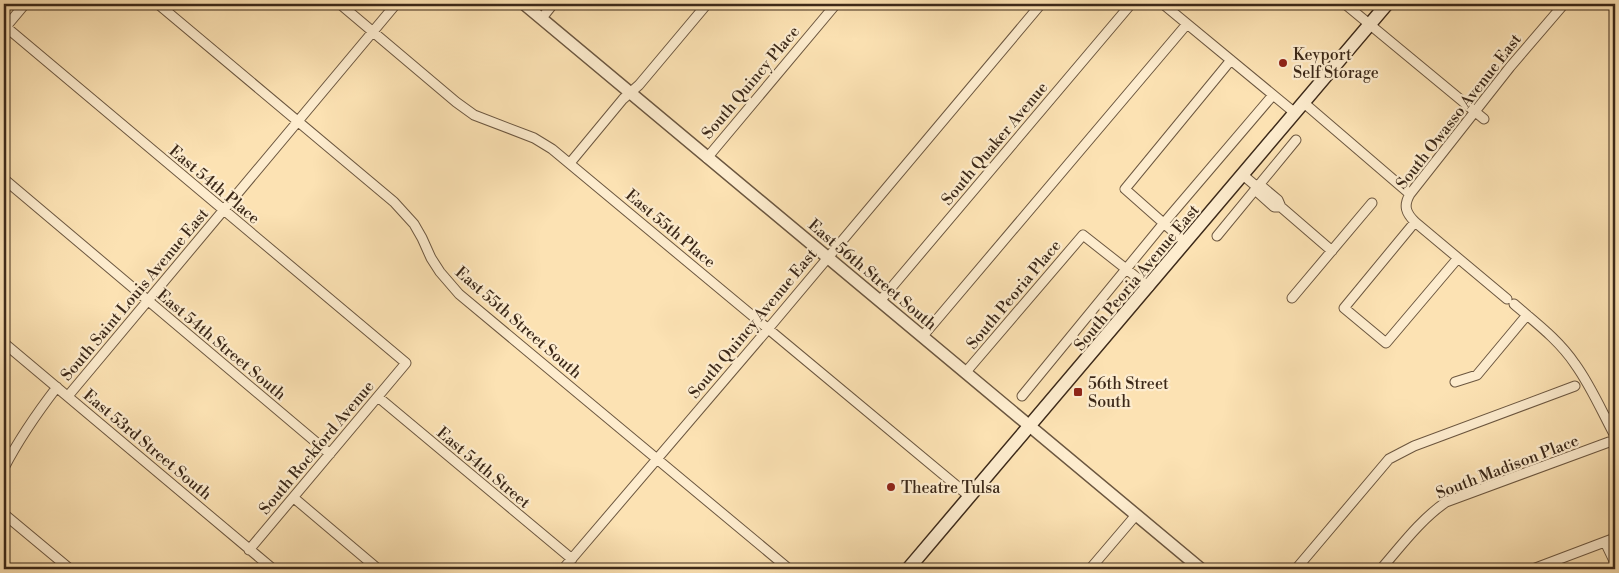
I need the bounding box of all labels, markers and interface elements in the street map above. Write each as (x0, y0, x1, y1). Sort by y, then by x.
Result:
street label: South Quincy Place (698, 22, 804, 143)
street label: South Owasso Avenue East (1392, 30, 1526, 193)
place label: Keyport Self Storage (1293, 45, 1379, 83)
marker: Keyport Self Storage (1277, 57, 1289, 69)
street label: South Quaker Avenue (937, 78, 1052, 209)
street label: East 54th Place (165, 141, 264, 229)
street label: East 55th Place (621, 185, 719, 272)
street label: South Peoria Avenue East (1070, 200, 1204, 355)
street label: South Saint Louis Avenue East (57, 204, 213, 385)
street label: East 56th Street South (804, 215, 941, 335)
street label: South Peoria Place (962, 236, 1065, 353)
street label: South Quincy Avenue East (684, 244, 822, 403)
street label: East 55th Street South (451, 262, 586, 383)
street label: East 54th Street South (153, 285, 290, 405)
place label: 56th Street South (1088, 374, 1169, 412)
street label: South Rockford Avenue (255, 377, 379, 519)
street label: East 53rd Street South (79, 385, 216, 505)
marker: 56th Street South (1072, 386, 1084, 398)
street label: East 54th Street (432, 423, 534, 513)
street label: South Madison Place (1433, 430, 1582, 503)
place label: Theatre Tulsa (901, 478, 1001, 498)
marker: Theatre Tulsa (885, 481, 897, 493)

